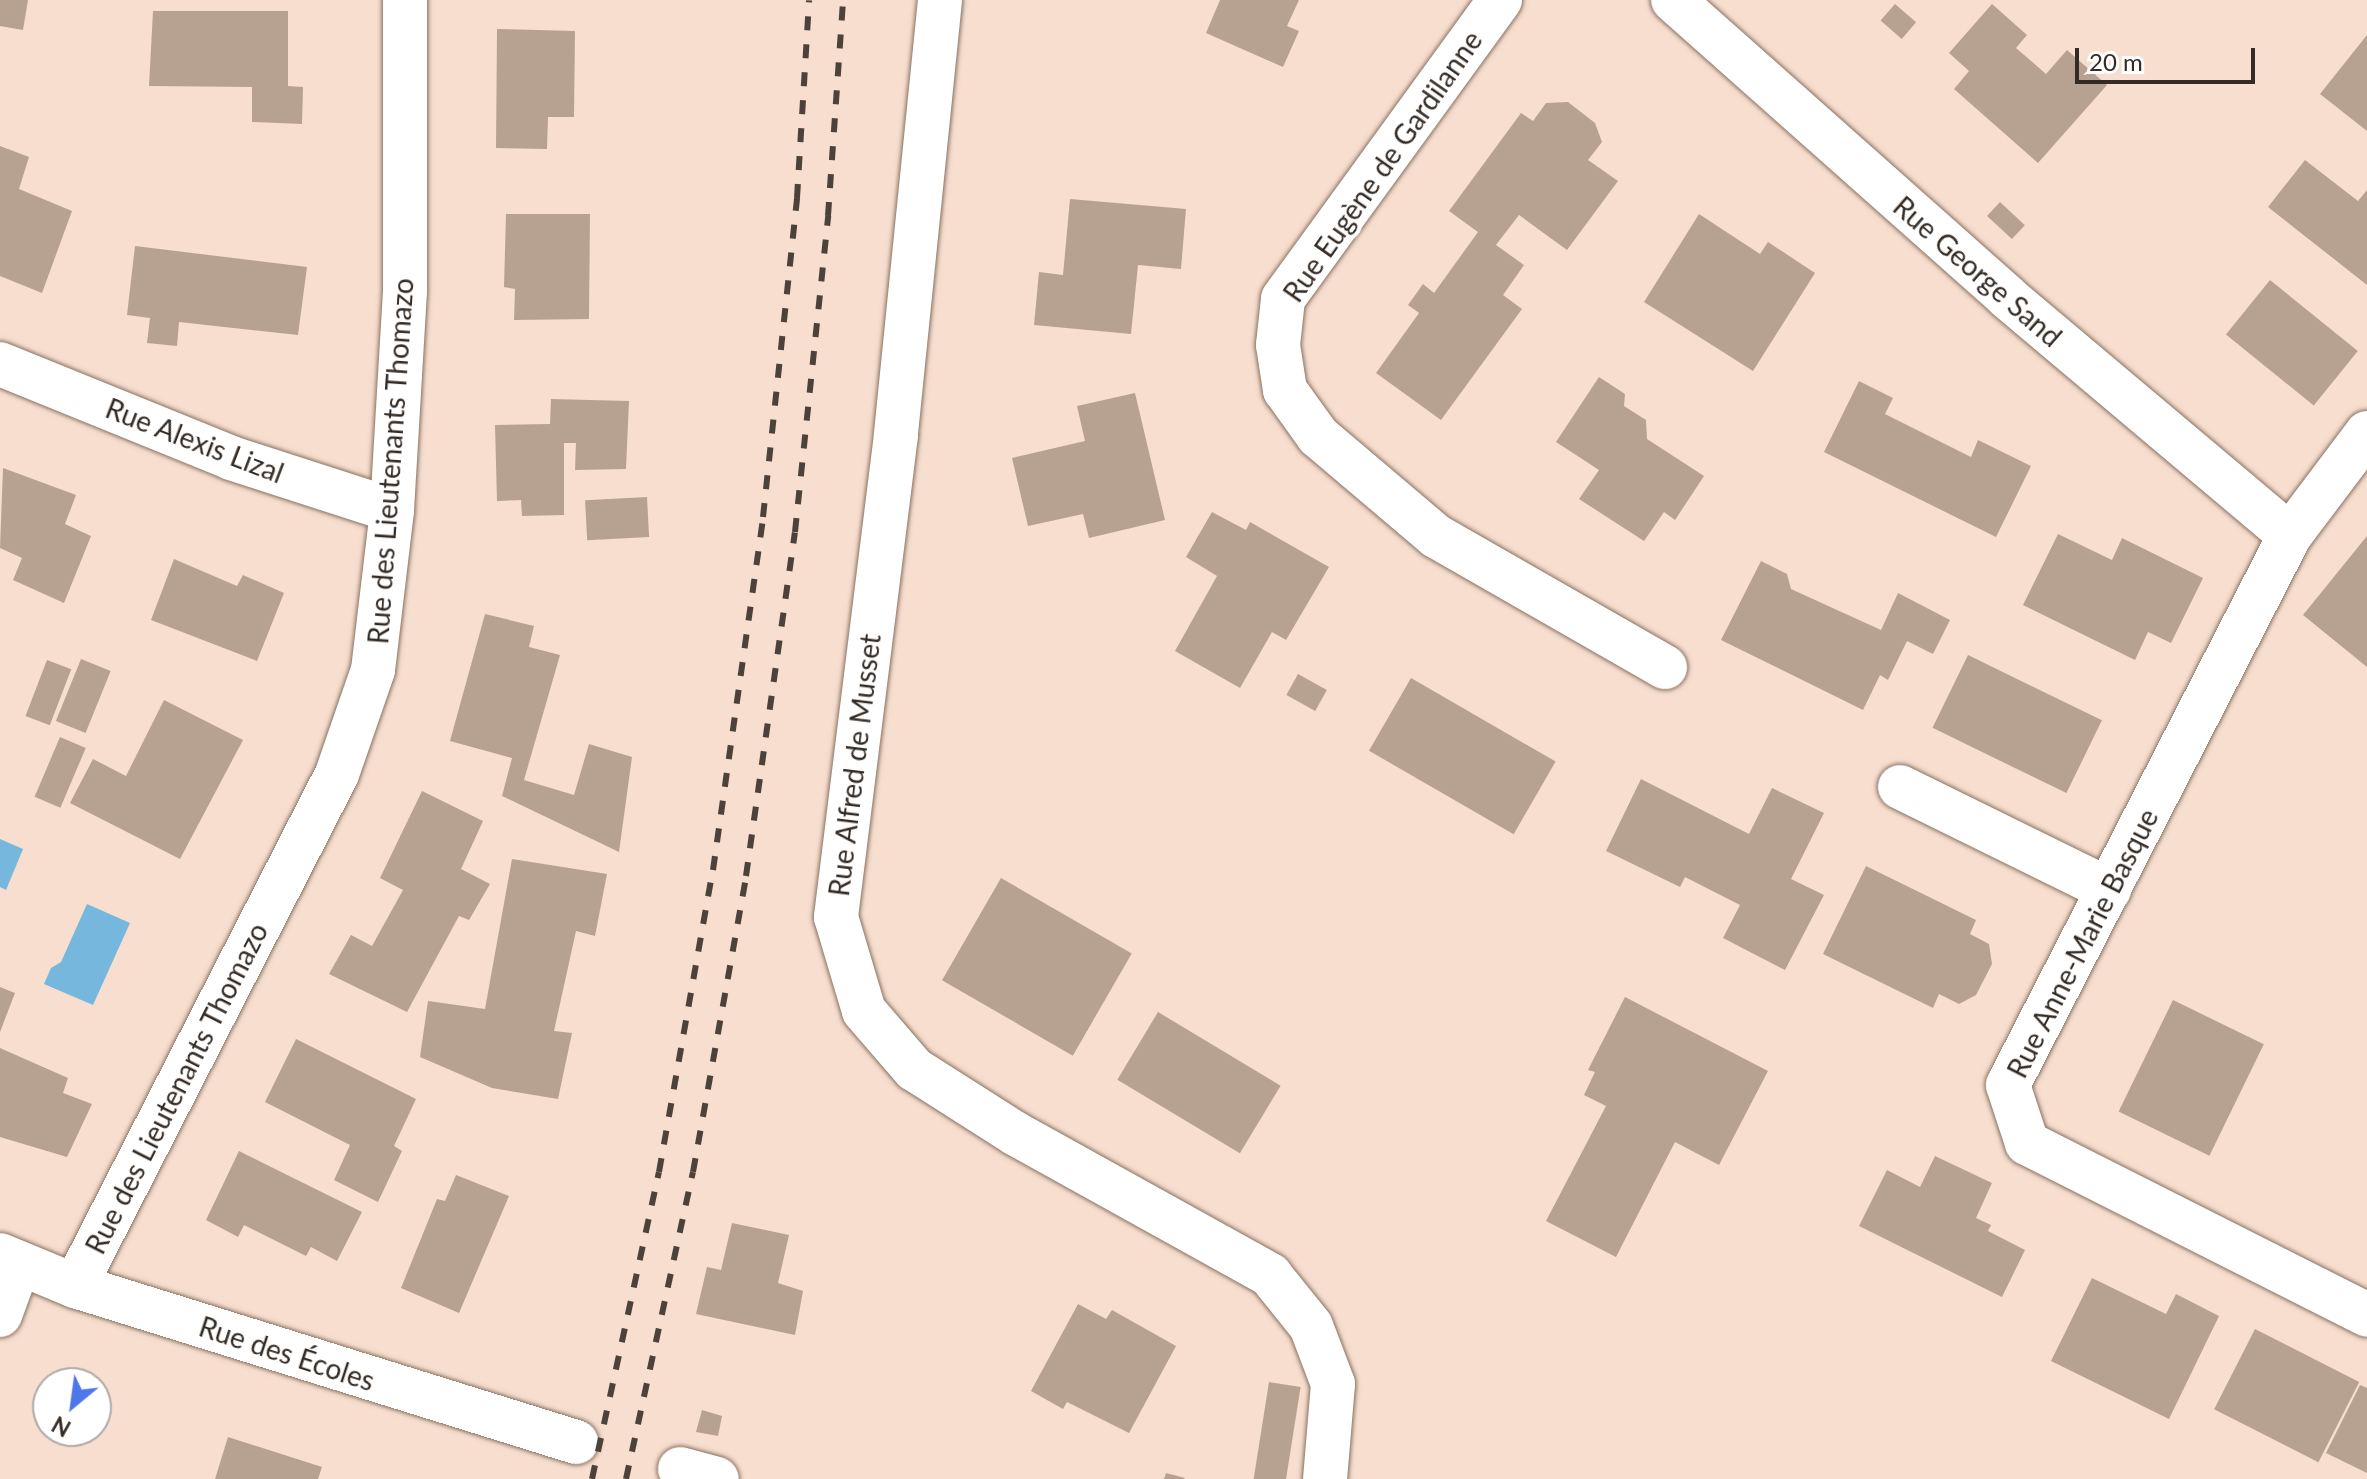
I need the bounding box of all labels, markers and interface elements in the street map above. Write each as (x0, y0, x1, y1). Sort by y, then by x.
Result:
street label: Rue Eugène de Gardilanne (1276, 24, 1488, 308)
scale bar (2079, 32, 2259, 82)
text: 20 m (2089, 47, 2143, 76)
street label: Rue George Sand (1887, 189, 2069, 353)
street label: Rue des Lieutenants Thomazo (360, 276, 420, 646)
street label: Rue Alexis Lizal (101, 390, 289, 490)
street label: Rue Alfred de Musset (821, 631, 887, 899)
street label: Rue Anne-Marie Basque (1999, 803, 2165, 1083)
street label: Rue des Lieutenants Thomazo (78, 917, 274, 1259)
street label: Rue des Écoles (195, 1309, 379, 1397)
north arrow (32, 1367, 112, 1447)
text: N (47, 1411, 75, 1443)

